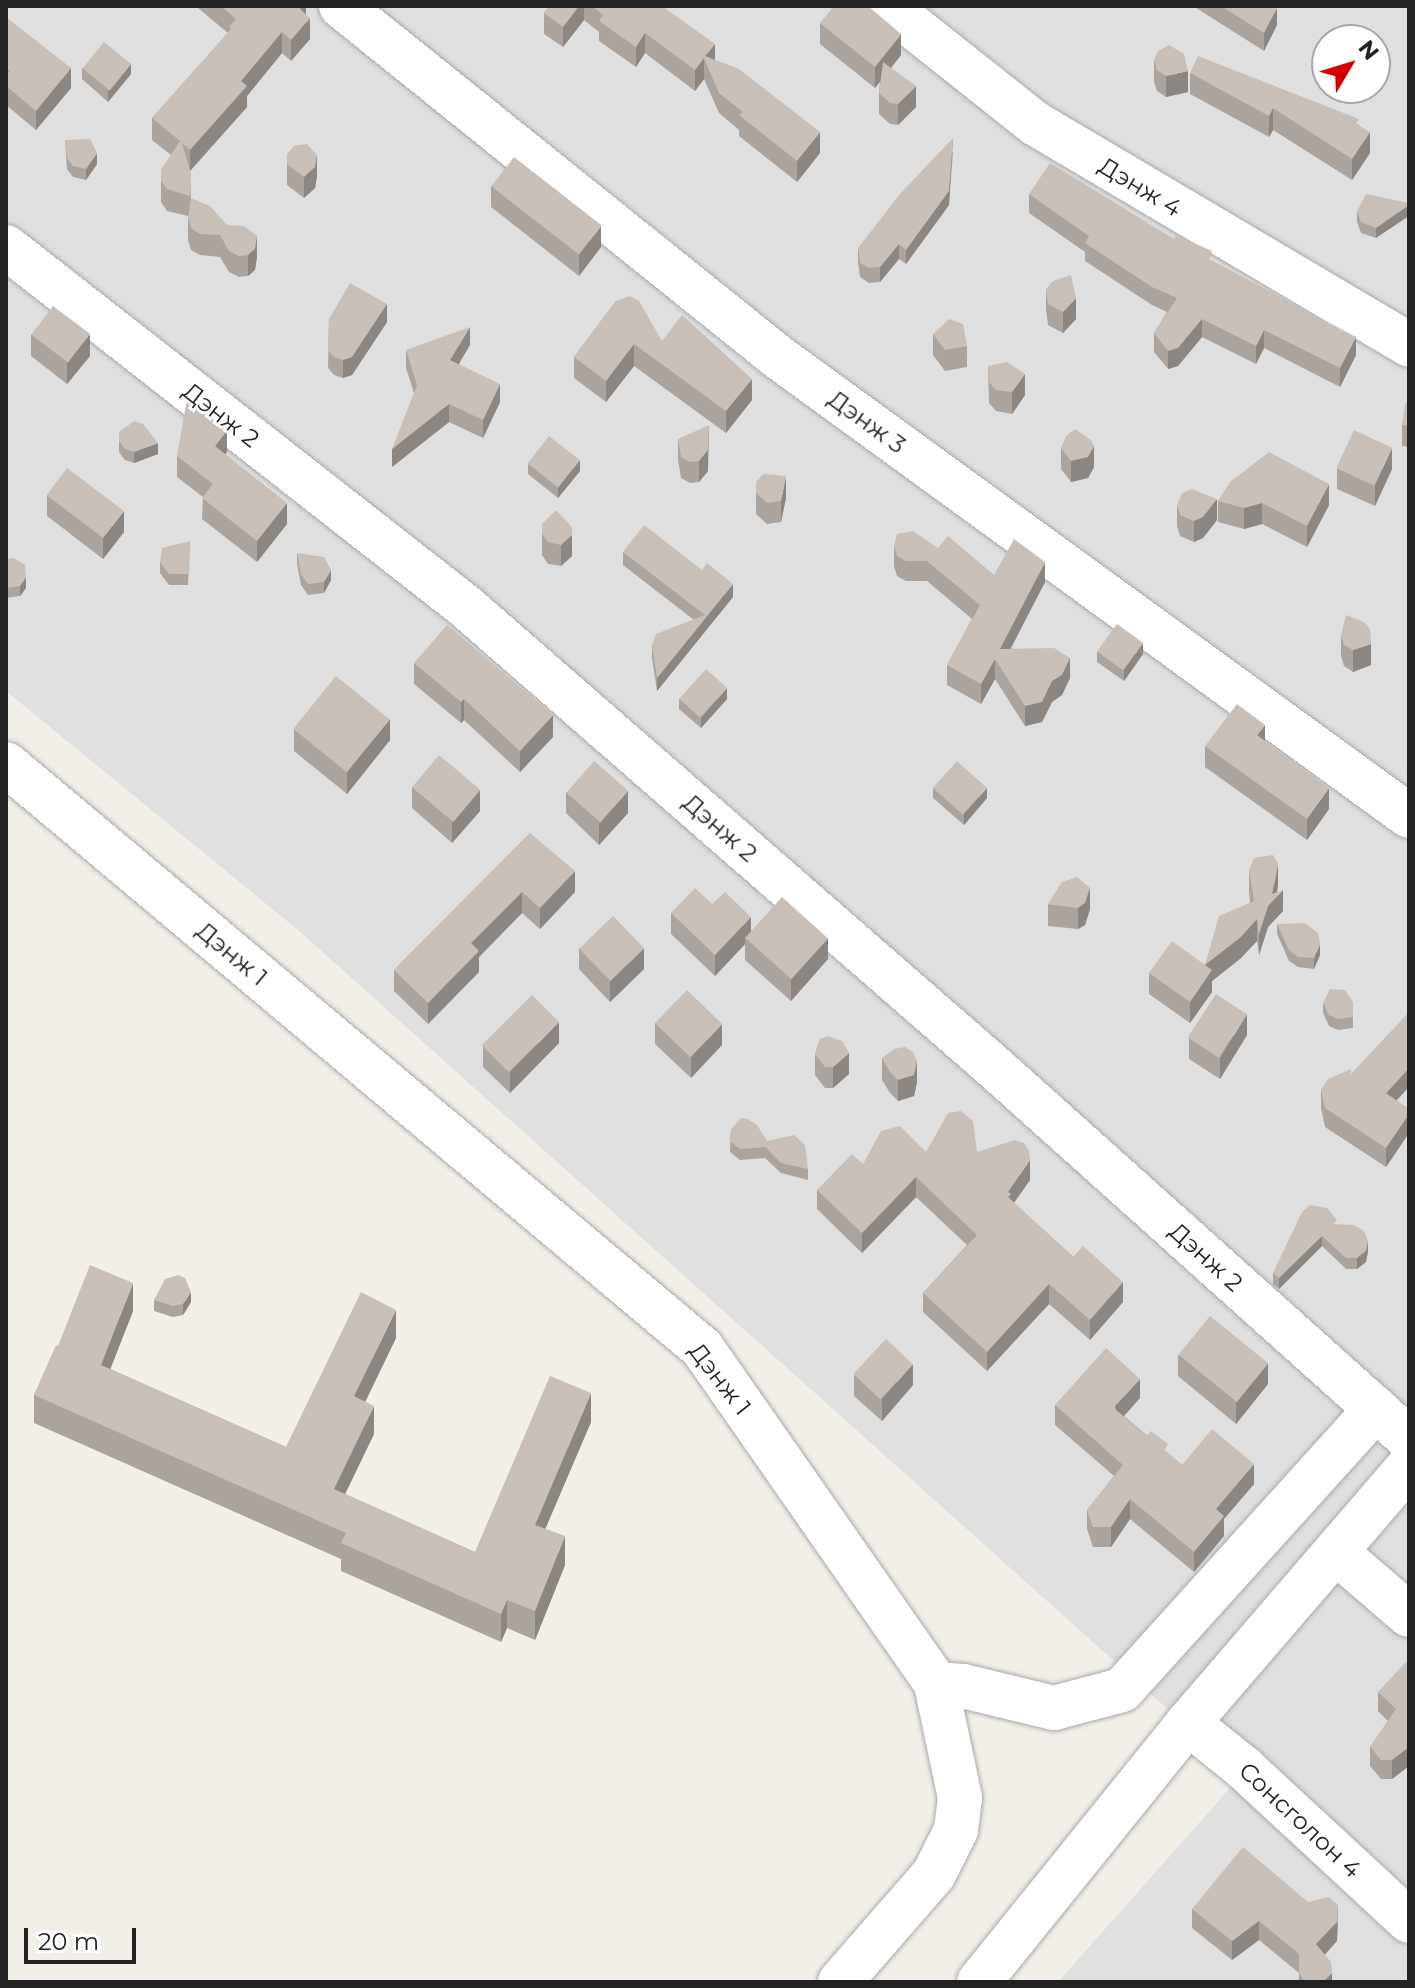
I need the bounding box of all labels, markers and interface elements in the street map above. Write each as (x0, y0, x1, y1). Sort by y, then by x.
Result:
north arrow (1311, 24, 1391, 104)
text: N (1353, 35, 1385, 65)
street label: Дэнж 4 (1094, 151, 1186, 223)
street label: Дэнж 2 (177, 376, 265, 454)
street label: Дэнж 3 (823, 384, 911, 460)
street label: Дэнж 2 (677, 788, 763, 868)
street label: Дэнж 1 (191, 916, 273, 992)
street label: Дэнж 2 (1163, 1217, 1249, 1297)
street label: Дэнж 1 (683, 1337, 757, 1421)
street label: Сонсголон 4 (1233, 1756, 1367, 1884)
scale bar (28, 1912, 140, 1962)
text: 20 m (38, 1927, 99, 1956)

